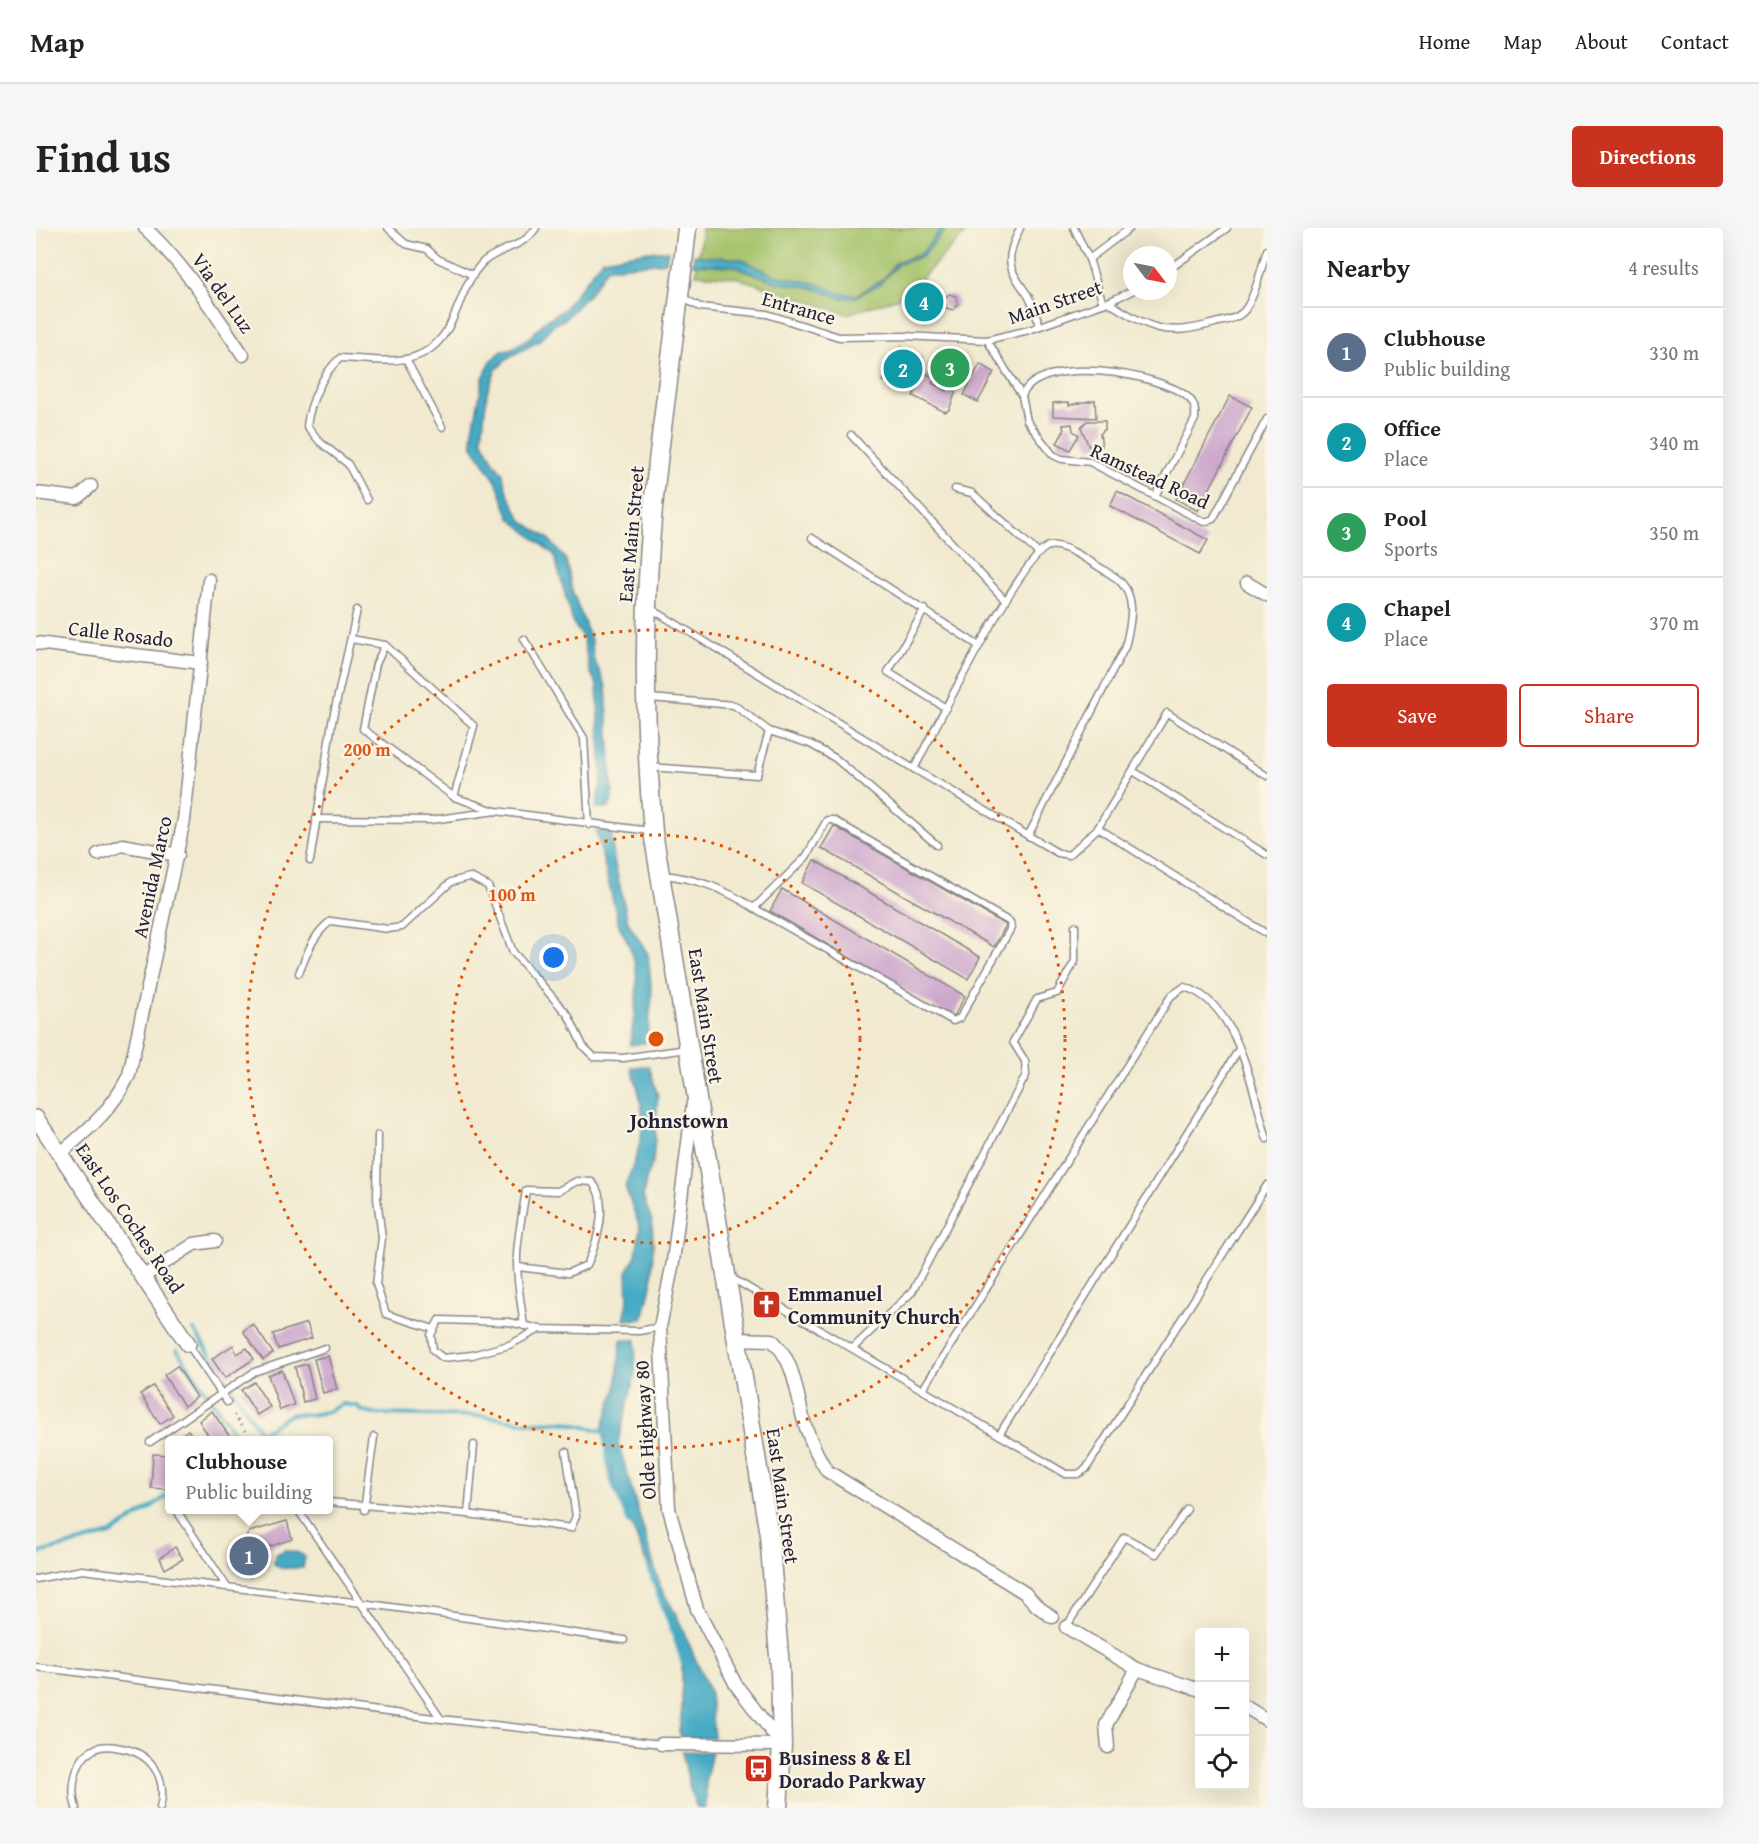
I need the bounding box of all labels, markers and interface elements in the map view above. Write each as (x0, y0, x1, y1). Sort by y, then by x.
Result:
text: Map (30, 21, 84, 62)
text: Home (1419, 26, 1470, 57)
text: Map (1503, 26, 1542, 57)
text: About (1575, 26, 1628, 57)
text: Contact (1661, 26, 1729, 57)
text: Find us (36, 126, 171, 187)
button: Directions (1572, 126, 1723, 187)
north arrow (1123, 246, 1177, 300)
street label: Via del Luz (185, 247, 262, 339)
text: Nearby (1327, 248, 1410, 287)
text: 4 results (1628, 253, 1699, 282)
street label: Main Street (1004, 272, 1106, 331)
pin: 4 (904, 280, 944, 325)
street label: Entrance (759, 283, 839, 332)
text: Clubhouse (1384, 322, 1486, 354)
text: 1 (1341, 338, 1352, 367)
text: 330 m (1649, 338, 1699, 367)
pin: 2 (884, 346, 922, 392)
pin: 3 (930, 346, 970, 390)
text: Public building (1384, 354, 1510, 383)
text: Office (1384, 412, 1441, 444)
text: 2 (1341, 428, 1352, 457)
text: 340 m (1649, 428, 1699, 457)
street label: Ramstead Road (1086, 435, 1215, 516)
text: Place (1384, 444, 1428, 473)
street label: East Main Street (610, 465, 651, 603)
text: Pool (1384, 502, 1427, 534)
text: 3 (1341, 518, 1352, 547)
text: 350 m (1649, 518, 1699, 547)
text: Sports (1384, 534, 1438, 563)
text: Chapel (1384, 592, 1451, 624)
text: 4 (1341, 608, 1352, 637)
text: 370 m (1649, 608, 1699, 637)
street label: Calle Rosado (67, 613, 175, 654)
text: Place (1384, 624, 1428, 653)
button: Save (1327, 684, 1507, 747)
button: Share (1519, 684, 1699, 747)
text: 200 m (343, 736, 391, 763)
street label: Avenida Marco (124, 813, 179, 941)
text: 100 m (488, 881, 536, 908)
your location (539, 943, 568, 972)
street label: East Main Street (681, 946, 732, 1086)
centre of rings (646, 1029, 666, 1049)
district label: Johnstown (627, 1105, 729, 1136)
street label: East Los Coches Road (69, 1137, 192, 1299)
place label: Emmanuel Community Church (788, 1279, 960, 1331)
church icon: Emmanuel Community Church (751, 1289, 783, 1321)
street label: Olde Highway 80 (626, 1360, 663, 1500)
street label: East Main Street (760, 1426, 807, 1566)
popup (165, 1436, 333, 1514)
text: Clubhouse (186, 1445, 287, 1477)
text: Public building (186, 1477, 312, 1506)
pin: 1 (230, 1534, 268, 1578)
map controls (1195, 1628, 1249, 1790)
button: + (1195, 1628, 1249, 1682)
button: − (1195, 1682, 1249, 1736)
button: locate (1195, 1736, 1249, 1790)
place label: Business 8 & El Dorado Parkway (779, 1743, 926, 1795)
bus stop icon: Business 8 & El Dorado Parkway (742, 1753, 774, 1785)

